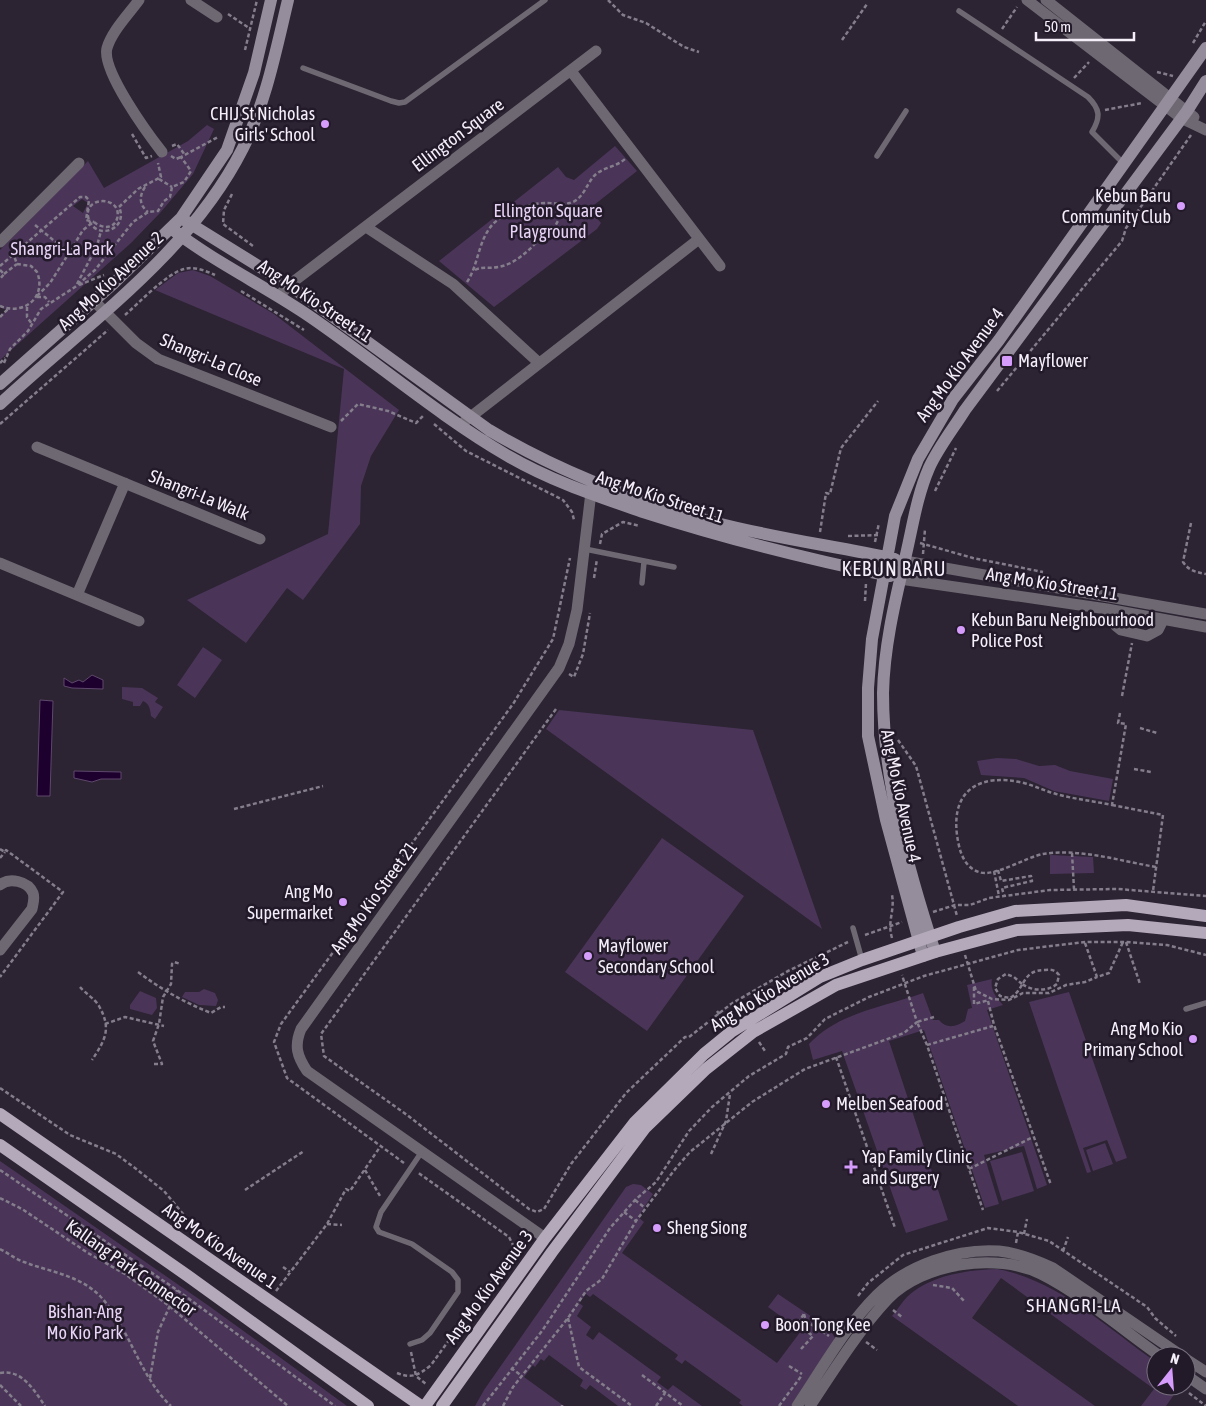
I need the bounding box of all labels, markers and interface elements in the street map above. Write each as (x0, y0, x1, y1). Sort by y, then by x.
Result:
scale bar (1036, 10, 1134, 42)
text: 50 m (1044, 18, 1071, 35)
street label: Ellington Square (408, 93, 508, 176)
place label: CHIJ St Nicholas Girls' School (210, 103, 315, 145)
marker: CHIJ St Nicholas Girls' School (319, 118, 331, 130)
place label: Kebun Baru Community Club (1062, 185, 1171, 227)
park label: Ellington Square Playground (493, 200, 603, 242)
marker: Kebun Baru Community Club (1175, 200, 1187, 212)
street label: Ang Mo Kio Avenue 2 (54, 227, 167, 334)
park label: Shangri-La Park (11, 238, 114, 259)
street label: Ang Mo Kio Street 11 (254, 255, 376, 347)
street label: Ang Mo Kio Avenue 4 (911, 304, 1008, 426)
street label: Shangri-La Close (157, 329, 265, 390)
place label: Mayflower (1018, 350, 1088, 371)
marker: Mayflower (1000, 354, 1014, 368)
street label: Shangri-La Walk (146, 465, 253, 524)
street label: Ang Mo Kio Street 11 (593, 466, 727, 527)
district label: KEBUN BARU (841, 557, 947, 580)
street label: Ang Mo Kio Street 11 (984, 563, 1120, 604)
place label: Kebun Baru Neighbourhood Police Post (971, 609, 1154, 651)
marker: Kebun Baru Neighbourhood Police Post (955, 624, 967, 636)
street label: Ang Mo Kio Avenue 4 (877, 727, 926, 864)
street label: Ang Mo Kio Street 21 (326, 838, 421, 958)
place label: Ang Mo Supermarket (247, 881, 333, 923)
marker: Ang Mo Supermarket (337, 896, 349, 908)
place label: Mayflower Secondary School (598, 935, 714, 977)
street label: Ang Mo Kio Avenue 3 (706, 948, 833, 1035)
marker: Mayflower Secondary School (582, 950, 594, 962)
place label: Ang Mo Kio Primary School (1084, 1018, 1183, 1060)
marker: Ang Mo Kio Primary School (1187, 1033, 1199, 1045)
place label: Melben Seafood (836, 1093, 943, 1114)
marker: Melben Seafood (820, 1098, 832, 1110)
place label: Yap Family Clinic and Surgery (862, 1146, 972, 1188)
marker: Yap Family Clinic and Surgery (844, 1160, 858, 1174)
street label: Ang Mo Kio Avenue 1 (159, 1198, 282, 1293)
street label: Kallang Park Connector (62, 1215, 201, 1321)
place label: Sheng Siong (667, 1217, 747, 1238)
marker: Sheng Siong (651, 1222, 663, 1234)
street label: Ang Mo Kio Avenue 3 (440, 1226, 537, 1348)
district label: SHANGRI-LA (1026, 1294, 1122, 1316)
park label: Bishan-Ang Mo Kio Park (47, 1301, 124, 1343)
place label: Boon Tong Kee (775, 1314, 871, 1335)
marker: Boon Tong Kee (759, 1319, 771, 1331)
north arrow (1146, 1346, 1196, 1396)
text: N (1169, 1350, 1181, 1367)

